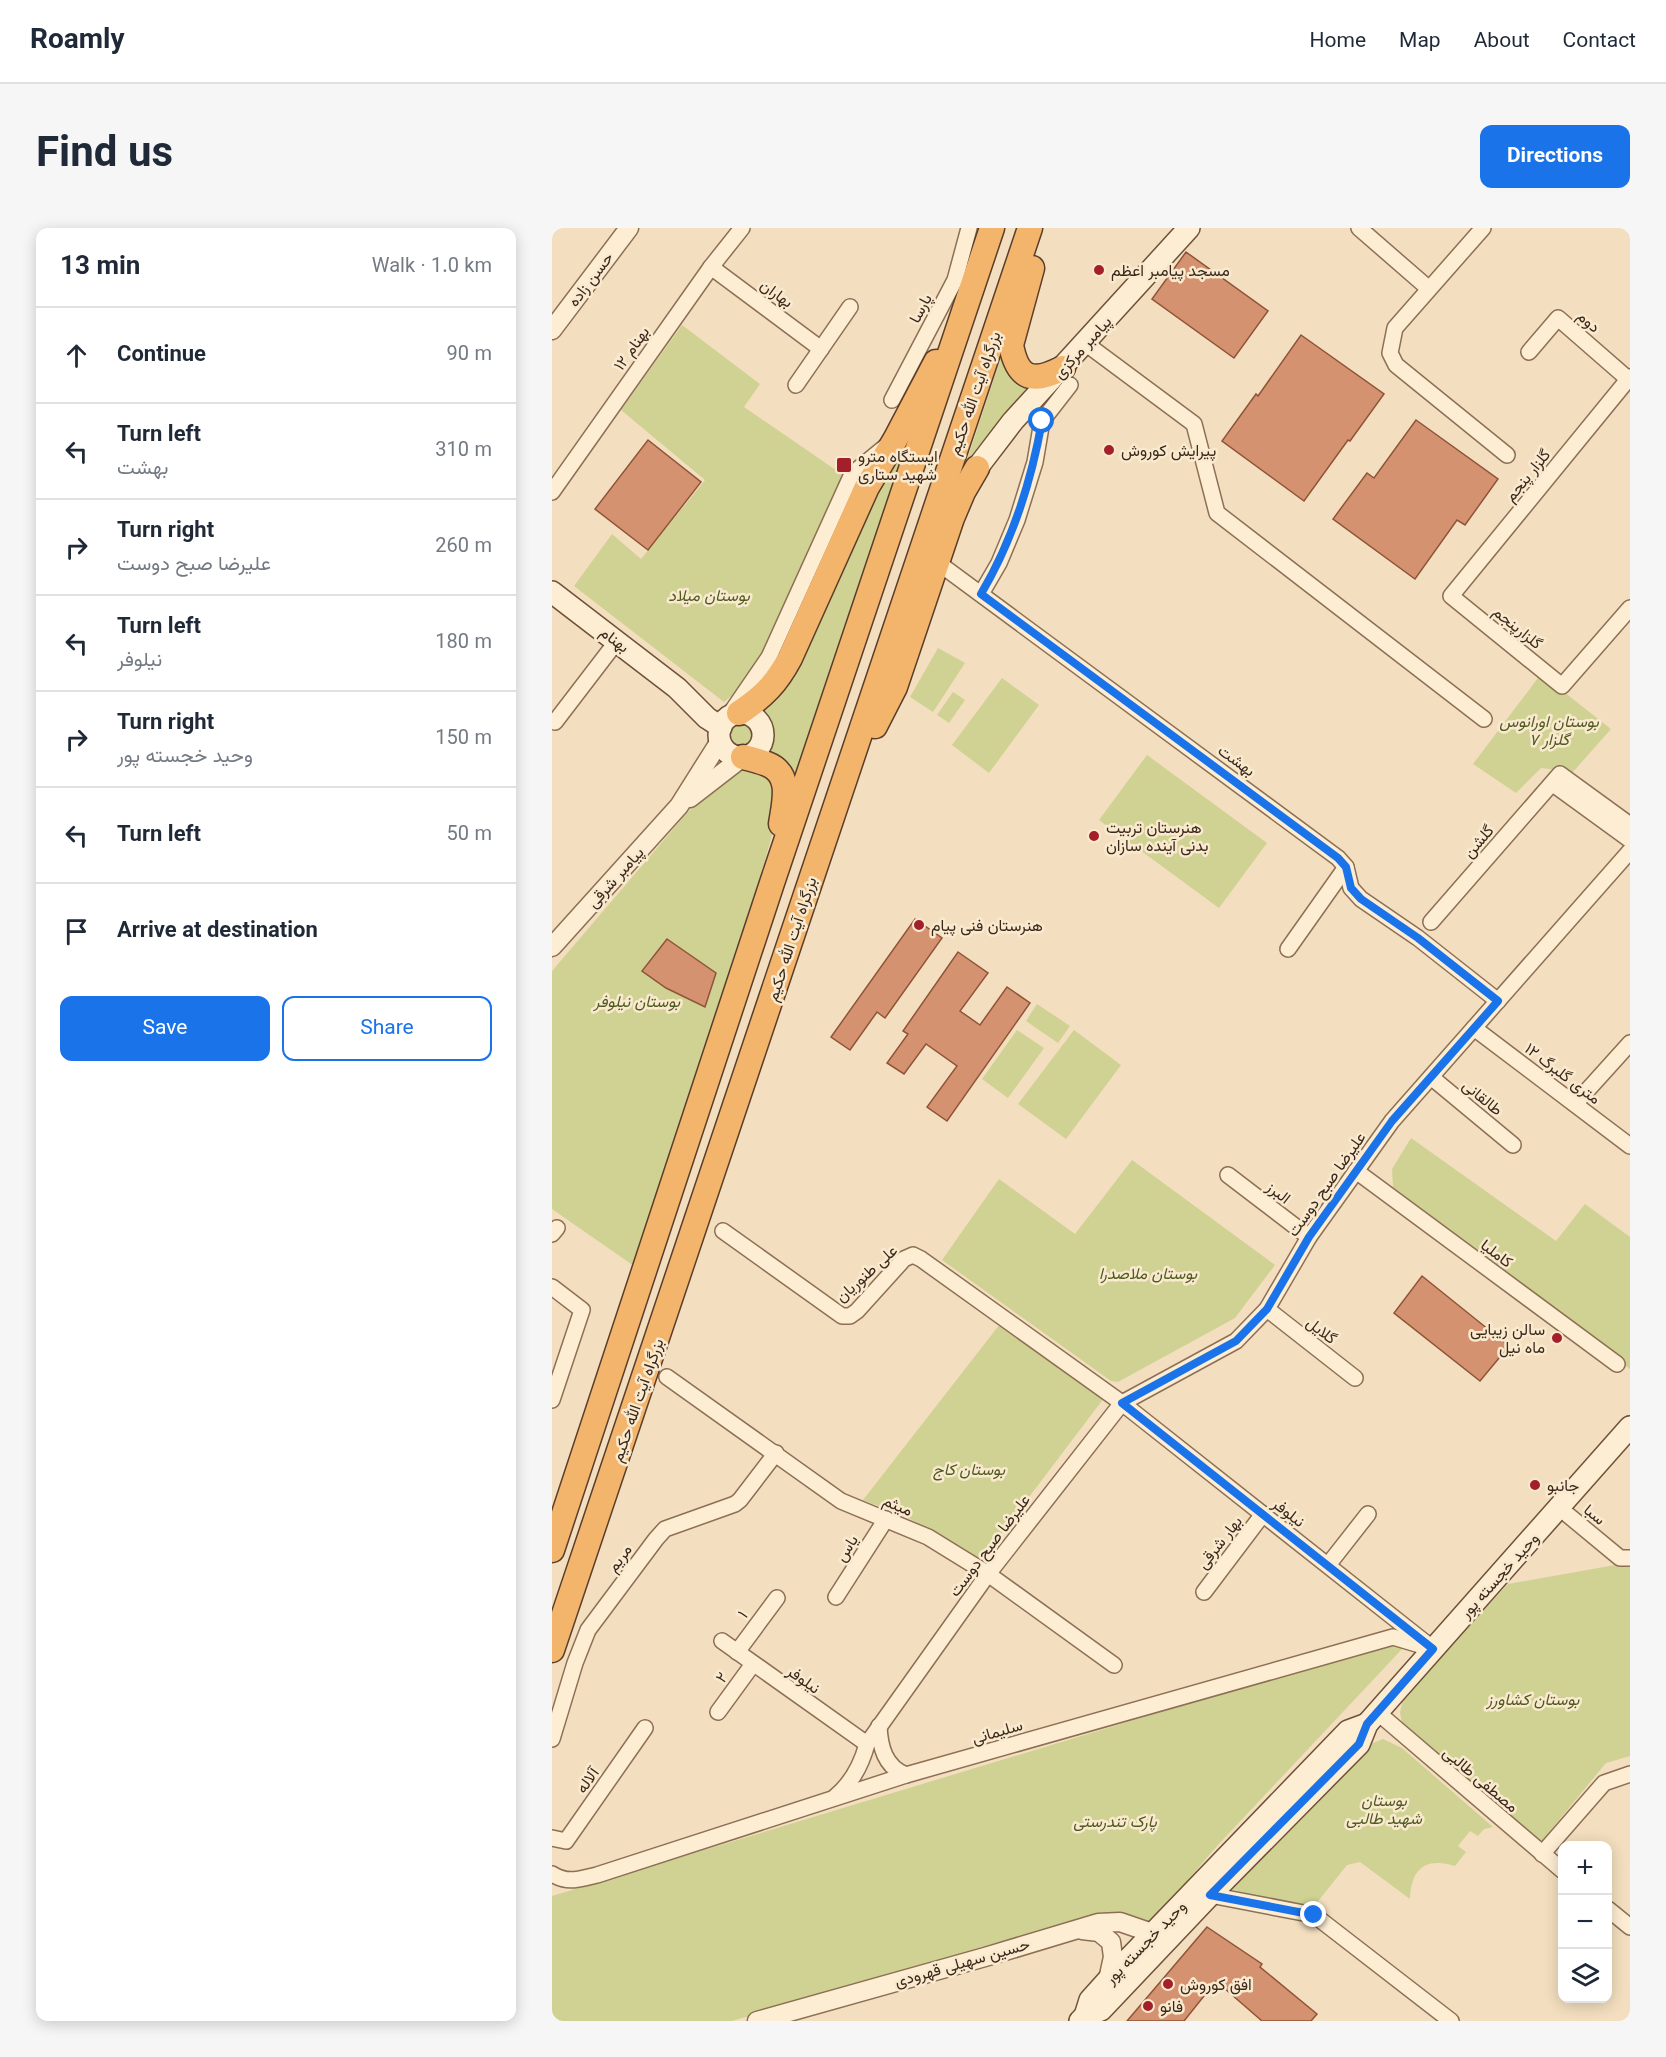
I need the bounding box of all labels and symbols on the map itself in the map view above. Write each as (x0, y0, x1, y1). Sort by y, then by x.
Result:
street label: حسن زاده (563, 247, 621, 313)
place label: مسجد پیامبر اعظم (1111, 260, 1230, 285)
marker: مسجد پیامبر اعظم (1092, 263, 1106, 277)
street label: بهاران (754, 274, 797, 316)
street label: پارسا (904, 290, 940, 328)
street label: دوم (1570, 305, 1605, 340)
street label: پیامبر مرکزی (1049, 311, 1119, 386)
street label: بهنام ۱۲ (609, 322, 657, 377)
street label: بزرگراه آیت الله حکیم (943, 329, 1009, 459)
route start (1028, 407, 1054, 433)
place label: پیرایش کوروش (1121, 440, 1216, 465)
marker: پیرایش کوروش (1102, 443, 1116, 457)
street label: گلزار پنجم (1500, 445, 1558, 509)
place label: ایستگاه مترو شهید ستاری (858, 446, 938, 489)
marker: ایستگاه مترو شهید ستاری (835, 456, 853, 474)
park label: بوستان میلاد (668, 585, 751, 610)
street label: گلزارپنجم (1486, 601, 1547, 657)
street label: بهنام (593, 621, 634, 661)
park label: بوستان اورانوس گلزار ۷ (1499, 711, 1600, 754)
street label: بهشت (1212, 740, 1259, 784)
place label: هنرستان تربیت بدنی آینده سازان (1106, 817, 1209, 860)
street label: گلشن (1458, 820, 1502, 865)
marker: هنرستان تربیت بدنی آینده سازان (1087, 829, 1101, 843)
street label: پیامبر شرقی (582, 842, 651, 915)
street label: بزرگراه آیت الله حکیم (761, 874, 825, 1005)
place label: هنرستان فنی پیام (931, 915, 1043, 940)
marker: هنرستان فنی پیام (912, 918, 926, 932)
park label: بوستان نیلوفر (593, 991, 681, 1016)
street label: ۱۲ متری گلبرگ (1518, 1038, 1605, 1112)
street label: طالقانی (1456, 1075, 1507, 1123)
street label: علیرضا صبح دوست (1283, 1128, 1374, 1243)
street label: البرز (1259, 1176, 1295, 1212)
street label: کاملیا (1474, 1235, 1517, 1275)
street label: علی طنوریان (831, 1240, 904, 1310)
park label: بوستان ملاصدرا (1099, 1263, 1198, 1288)
street label: گلایل (1300, 1312, 1341, 1352)
place label: سالن زیبایی ماه نیل (1470, 1319, 1545, 1362)
marker: سالن زیبایی ماه نیل (1550, 1331, 1564, 1345)
street label: بزرگراه آیت الله حکیم (606, 1336, 672, 1466)
park label: بوستان کاج (933, 1459, 1006, 1484)
place label: جانبو (1547, 1475, 1579, 1500)
marker: جانبو (1528, 1478, 1542, 1492)
street label: میثم (878, 1490, 916, 1525)
street label: علیرضا صبح دوست (944, 1490, 1038, 1603)
street label: نیلوفر (1265, 1492, 1309, 1535)
street label: سبا (1577, 1499, 1610, 1533)
street label: بهار شرقی (1192, 1511, 1250, 1576)
street label: وحید خجسته پور (1455, 1528, 1547, 1626)
street label: یاس (830, 1531, 866, 1568)
street label: مریم (602, 1540, 640, 1579)
street label: ۱ (733, 1606, 755, 1625)
street label: نیلوفر (780, 1660, 825, 1702)
street label: ۲ (710, 1668, 736, 1689)
park label: بوستان کشاورز (1486, 1689, 1581, 1714)
street label: سلیمانی (969, 1714, 1026, 1753)
street label: مصطفی طالبی (1436, 1742, 1523, 1820)
street label: آلاله (571, 1762, 608, 1800)
park label: بوستان شهید طالبی (1346, 1790, 1422, 1833)
park label: پارک تندرستی (1073, 1811, 1158, 1836)
street label: وحید خجسته پور (1099, 1896, 1194, 1992)
route end (1300, 1901, 1326, 1927)
street label: حسین سهیلی قهرودی (892, 1933, 1034, 1996)
place label: افق کوروش (1180, 1974, 1252, 1999)
marker: افق کوروش (1161, 1977, 1175, 1991)
place label: فانو (1160, 1996, 1183, 2021)
marker: فانو (1141, 1999, 1155, 2013)

